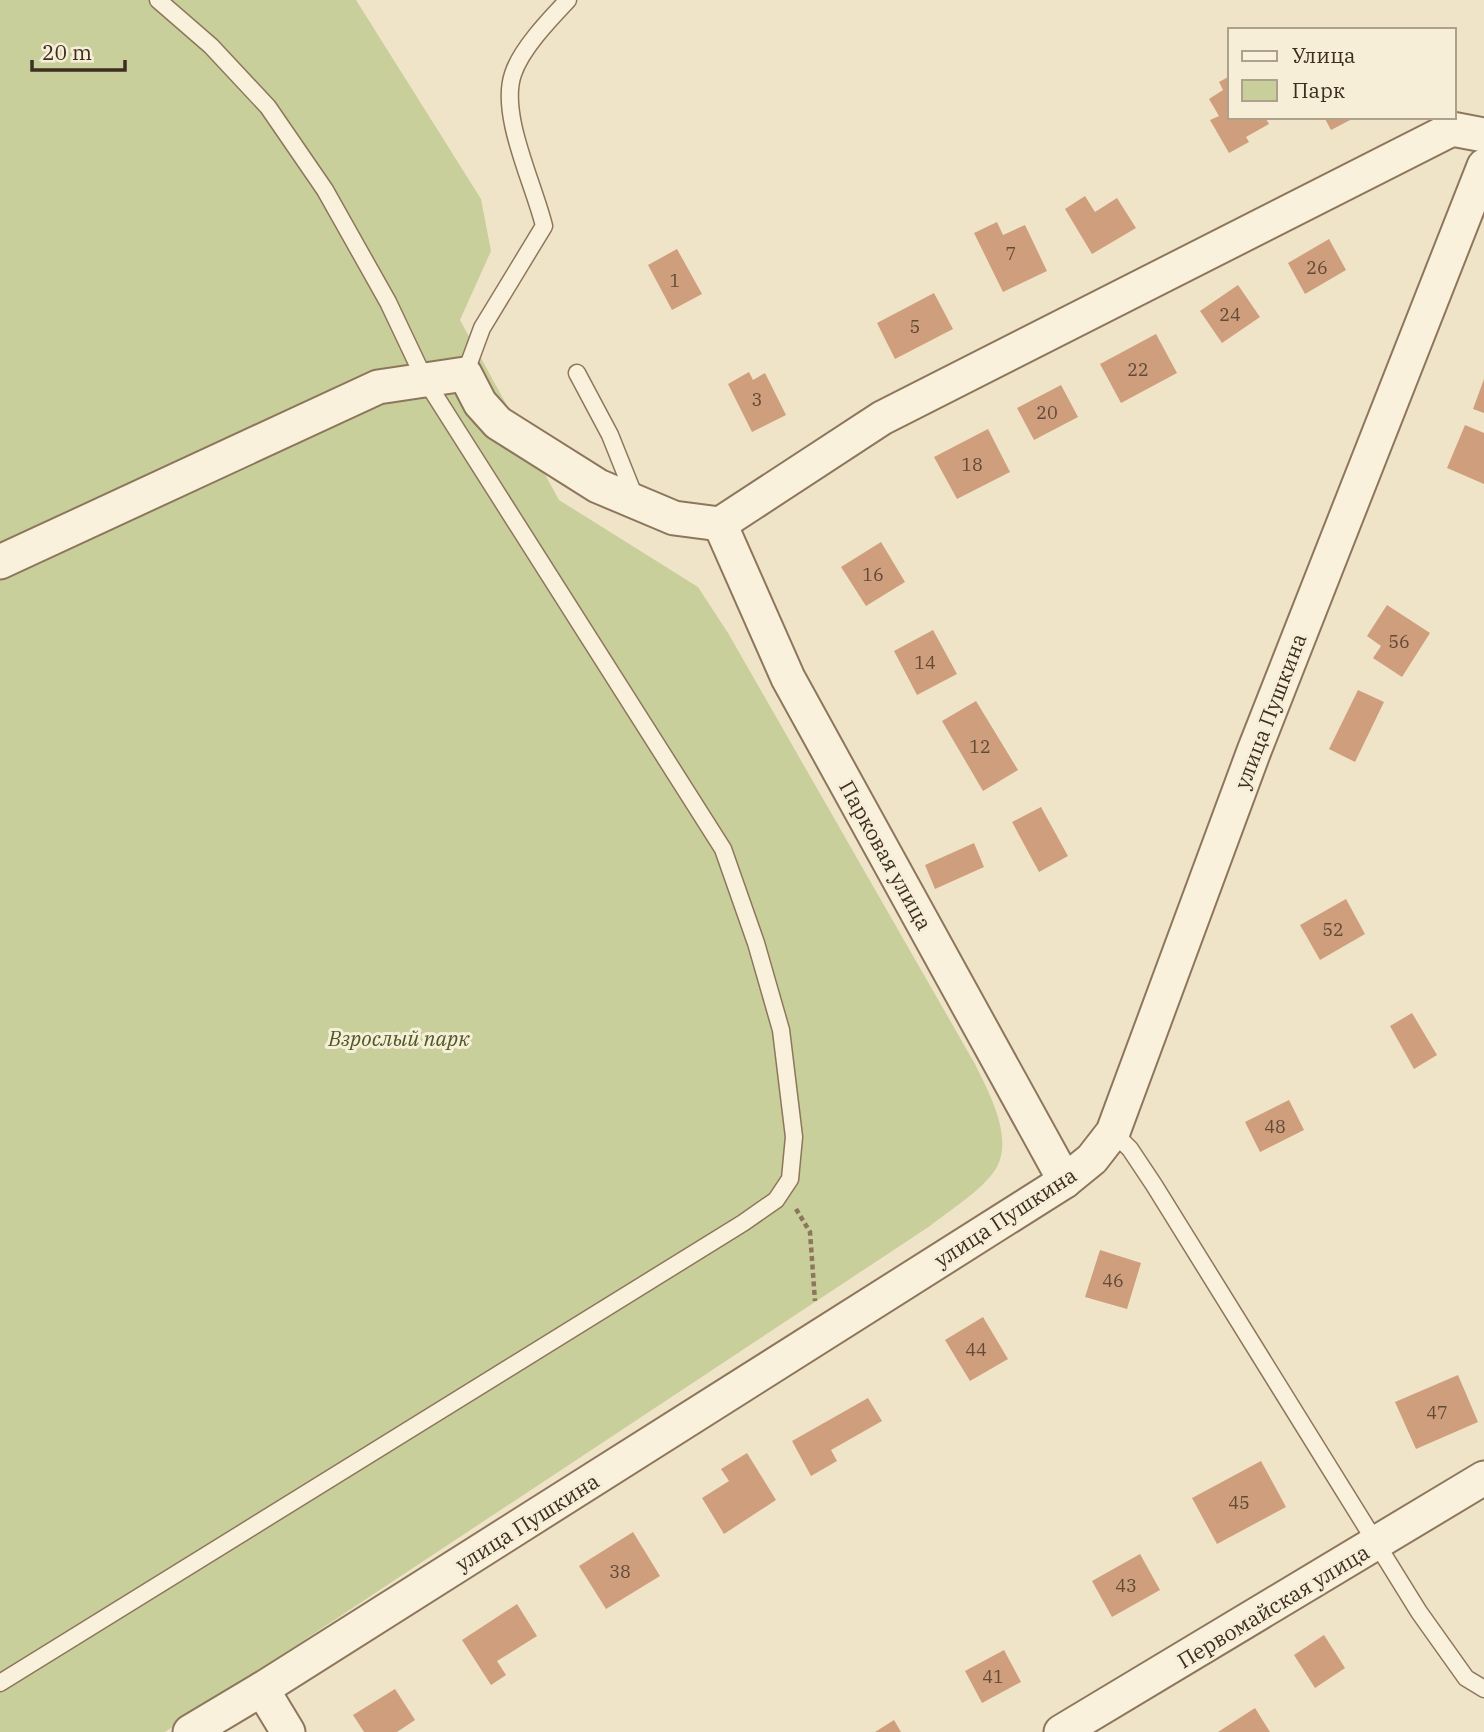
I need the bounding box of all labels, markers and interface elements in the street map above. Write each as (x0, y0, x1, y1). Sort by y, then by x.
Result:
scale bar (32, 28, 124, 72)
legend (1228, 28, 1456, 119)
text: 20 m (42, 38, 92, 66)
text: Улица (1292, 41, 1356, 69)
text: Парк (1292, 76, 1345, 104)
house number: 7 (1006, 242, 1016, 265)
house number: 26 (1306, 256, 1328, 279)
house number: 1 (670, 269, 680, 292)
house number: 24 (1219, 303, 1241, 326)
house number: 5 (910, 315, 920, 338)
house number: 22 (1127, 358, 1149, 381)
house number: 3 (752, 388, 762, 411)
house number: 20 (1036, 401, 1058, 424)
house number: 18 (961, 453, 983, 476)
house number: 16 (862, 563, 884, 586)
street label: улица Пушкина (1227, 629, 1313, 793)
house number: 56 (1388, 630, 1410, 653)
house number: 14 (914, 651, 936, 674)
house number: 12 (969, 735, 991, 758)
street label: Парковая улица (833, 775, 939, 935)
house number: 52 (1322, 918, 1344, 941)
park label: Взрослый парк (327, 1024, 470, 1052)
house number: 48 (1264, 1115, 1286, 1138)
street label: улица Пушкина (928, 1160, 1082, 1274)
house number: 46 (1102, 1269, 1124, 1292)
house number: 44 (965, 1338, 987, 1361)
house number: 47 (1426, 1401, 1448, 1424)
street label: улица Пушкина (450, 1467, 604, 1577)
house number: 45 (1228, 1491, 1250, 1514)
street label: Первомайская улица (1172, 1538, 1374, 1674)
house number: 38 (609, 1560, 631, 1583)
house number: 43 (1115, 1574, 1137, 1597)
house number: 41 (982, 1665, 1004, 1688)

